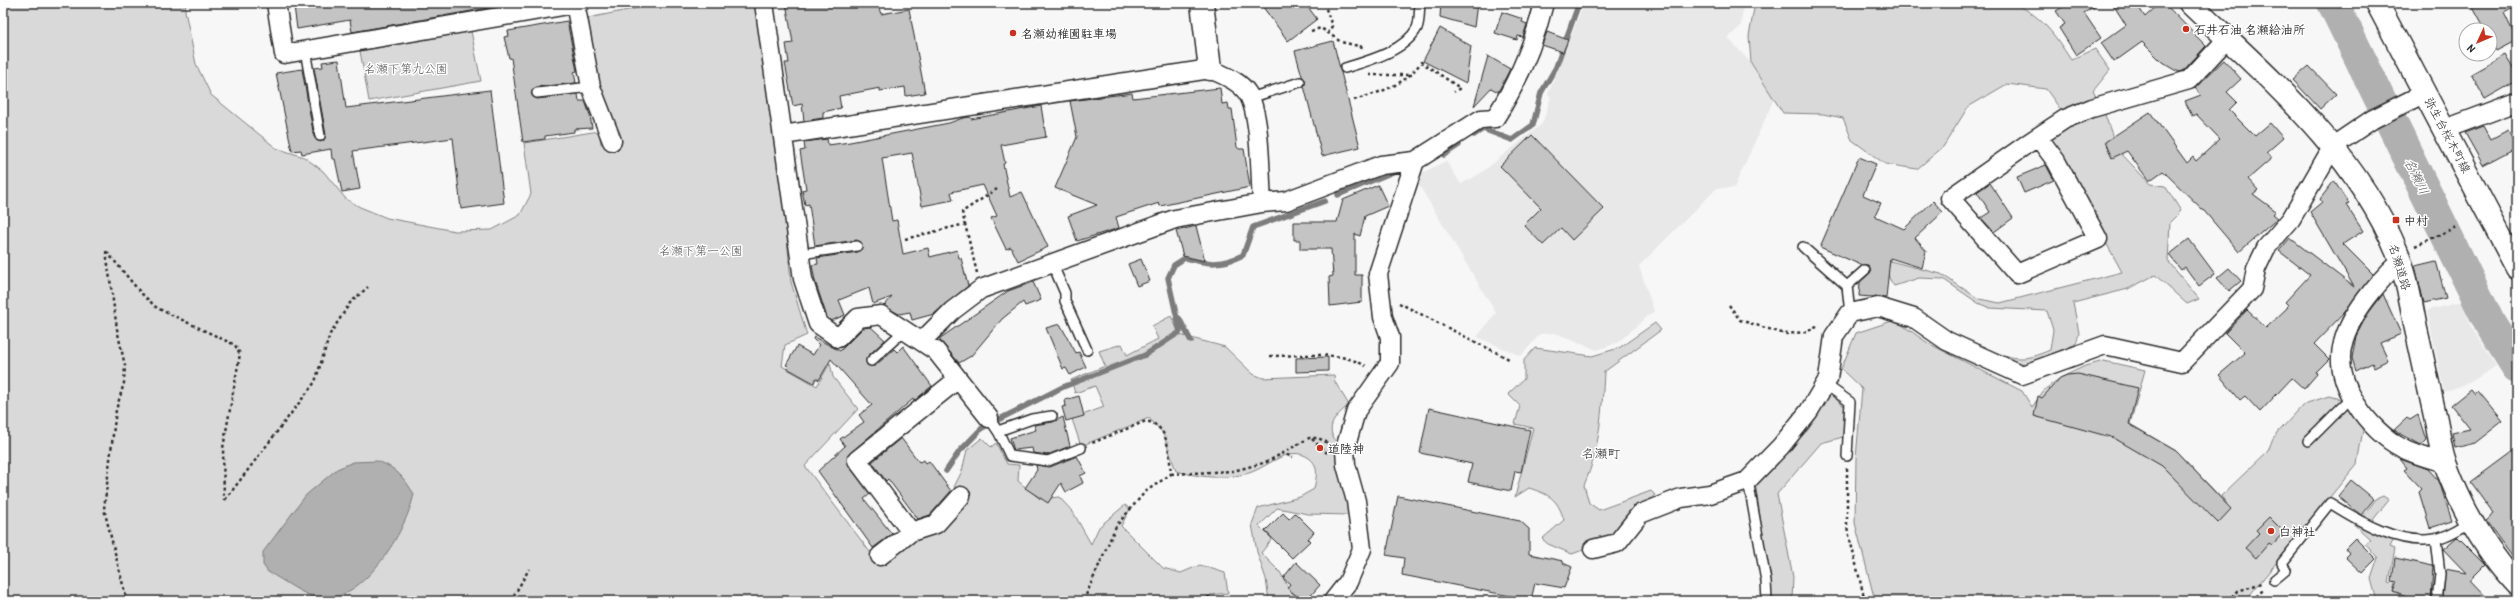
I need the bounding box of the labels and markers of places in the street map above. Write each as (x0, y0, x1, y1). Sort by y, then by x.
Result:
place label: 石井石油 名瀬給油所 (2194, 21, 2306, 38)
marker: 石井石油 名瀬給油所 (2181, 24, 2191, 34)
place label: 名瀬幼稚園駐車場 (1021, 25, 1117, 42)
marker: 名瀬幼稚園駐車場 (1008, 28, 1018, 38)
place label: 中村 (2404, 212, 2428, 229)
marker: 中村 (2391, 215, 2401, 225)
place label: 道陸神 (1328, 440, 1364, 457)
marker: 道陸神 (1315, 443, 1325, 453)
place label: 白神社 (2279, 523, 2315, 540)
marker: 白神社 (2266, 526, 2276, 536)

